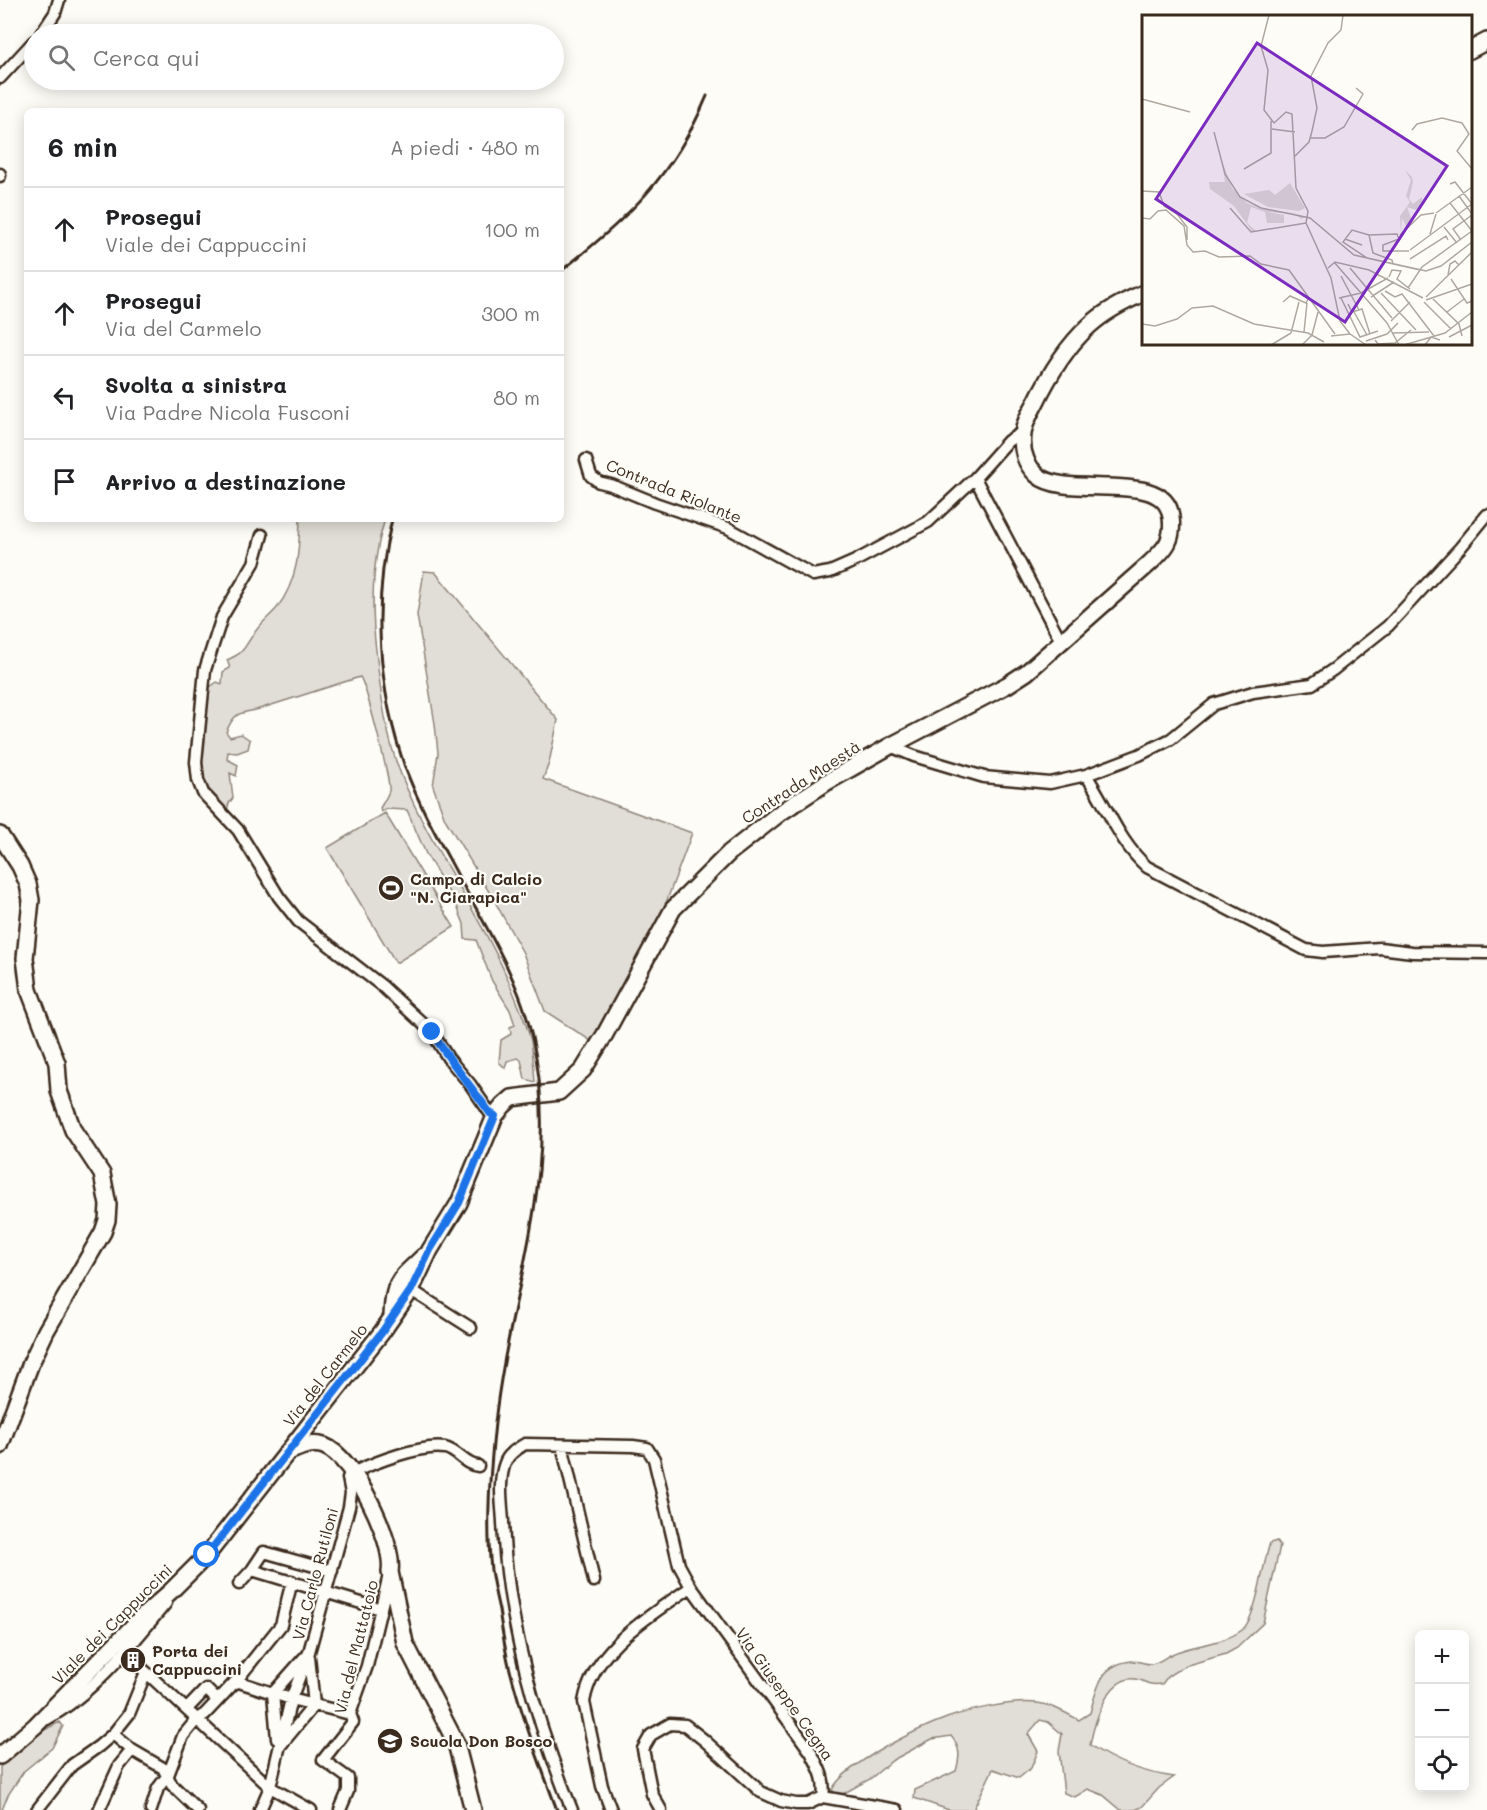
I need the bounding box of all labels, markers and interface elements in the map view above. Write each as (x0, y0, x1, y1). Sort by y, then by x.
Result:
inset map (1142, 15, 1472, 345)
search box (24, 24, 564, 90)
icon: search (45, 41, 78, 74)
text: Cerca qui (93, 43, 200, 72)
text: 6 min (48, 130, 117, 164)
text: A piedi · 480 m (390, 134, 540, 160)
text: Prosegui (105, 202, 202, 231)
icon: ahead (48, 213, 81, 246)
text: 100 m (484, 216, 540, 242)
text: Viale dei Cappuccini (105, 231, 307, 257)
text: Prosegui (105, 286, 202, 315)
icon: ahead (48, 297, 81, 330)
text: 300 m (481, 300, 540, 326)
text: Via del Carmelo (105, 315, 261, 341)
text: Svolta a sinistra (105, 370, 287, 399)
icon: left (48, 381, 81, 414)
text: 80 m (493, 384, 540, 410)
text: Via Padre Nicola Fusconi (105, 399, 350, 425)
street label: Contrada Riolante (603, 454, 745, 527)
icon: arrive (48, 465, 81, 498)
text: Arrivo a destinazione (105, 467, 346, 496)
street label: Contrada Maestà (737, 735, 864, 828)
place label: Campo di Calcio "N. Ciarapica" (410, 868, 542, 907)
sports icon: Campo di Calcio "N. Ciarapica" (376, 873, 406, 903)
route end (418, 1018, 444, 1044)
street label: Via del Carmelo (278, 1319, 371, 1430)
street label: Via Carlo Rutiloni (287, 1505, 342, 1643)
route start (193, 1541, 219, 1567)
street label: Viale dei Cappuccini (47, 1559, 176, 1688)
street label: Via del Mattatoio (329, 1578, 382, 1716)
street label: Via Giuseppe Cegna (732, 1623, 839, 1764)
map controls (1415, 1630, 1469, 1792)
button: + (1415, 1630, 1469, 1684)
place label: Porta dei Cappuccini (152, 1640, 242, 1679)
building icon: Porta dei Cappuccini (118, 1645, 148, 1675)
button: − (1415, 1684, 1469, 1738)
school or university icon: Scuola Don Bosco (375, 1726, 405, 1756)
place label: Scuola Don Bosco (410, 1730, 553, 1751)
button: locate (1415, 1738, 1469, 1792)

